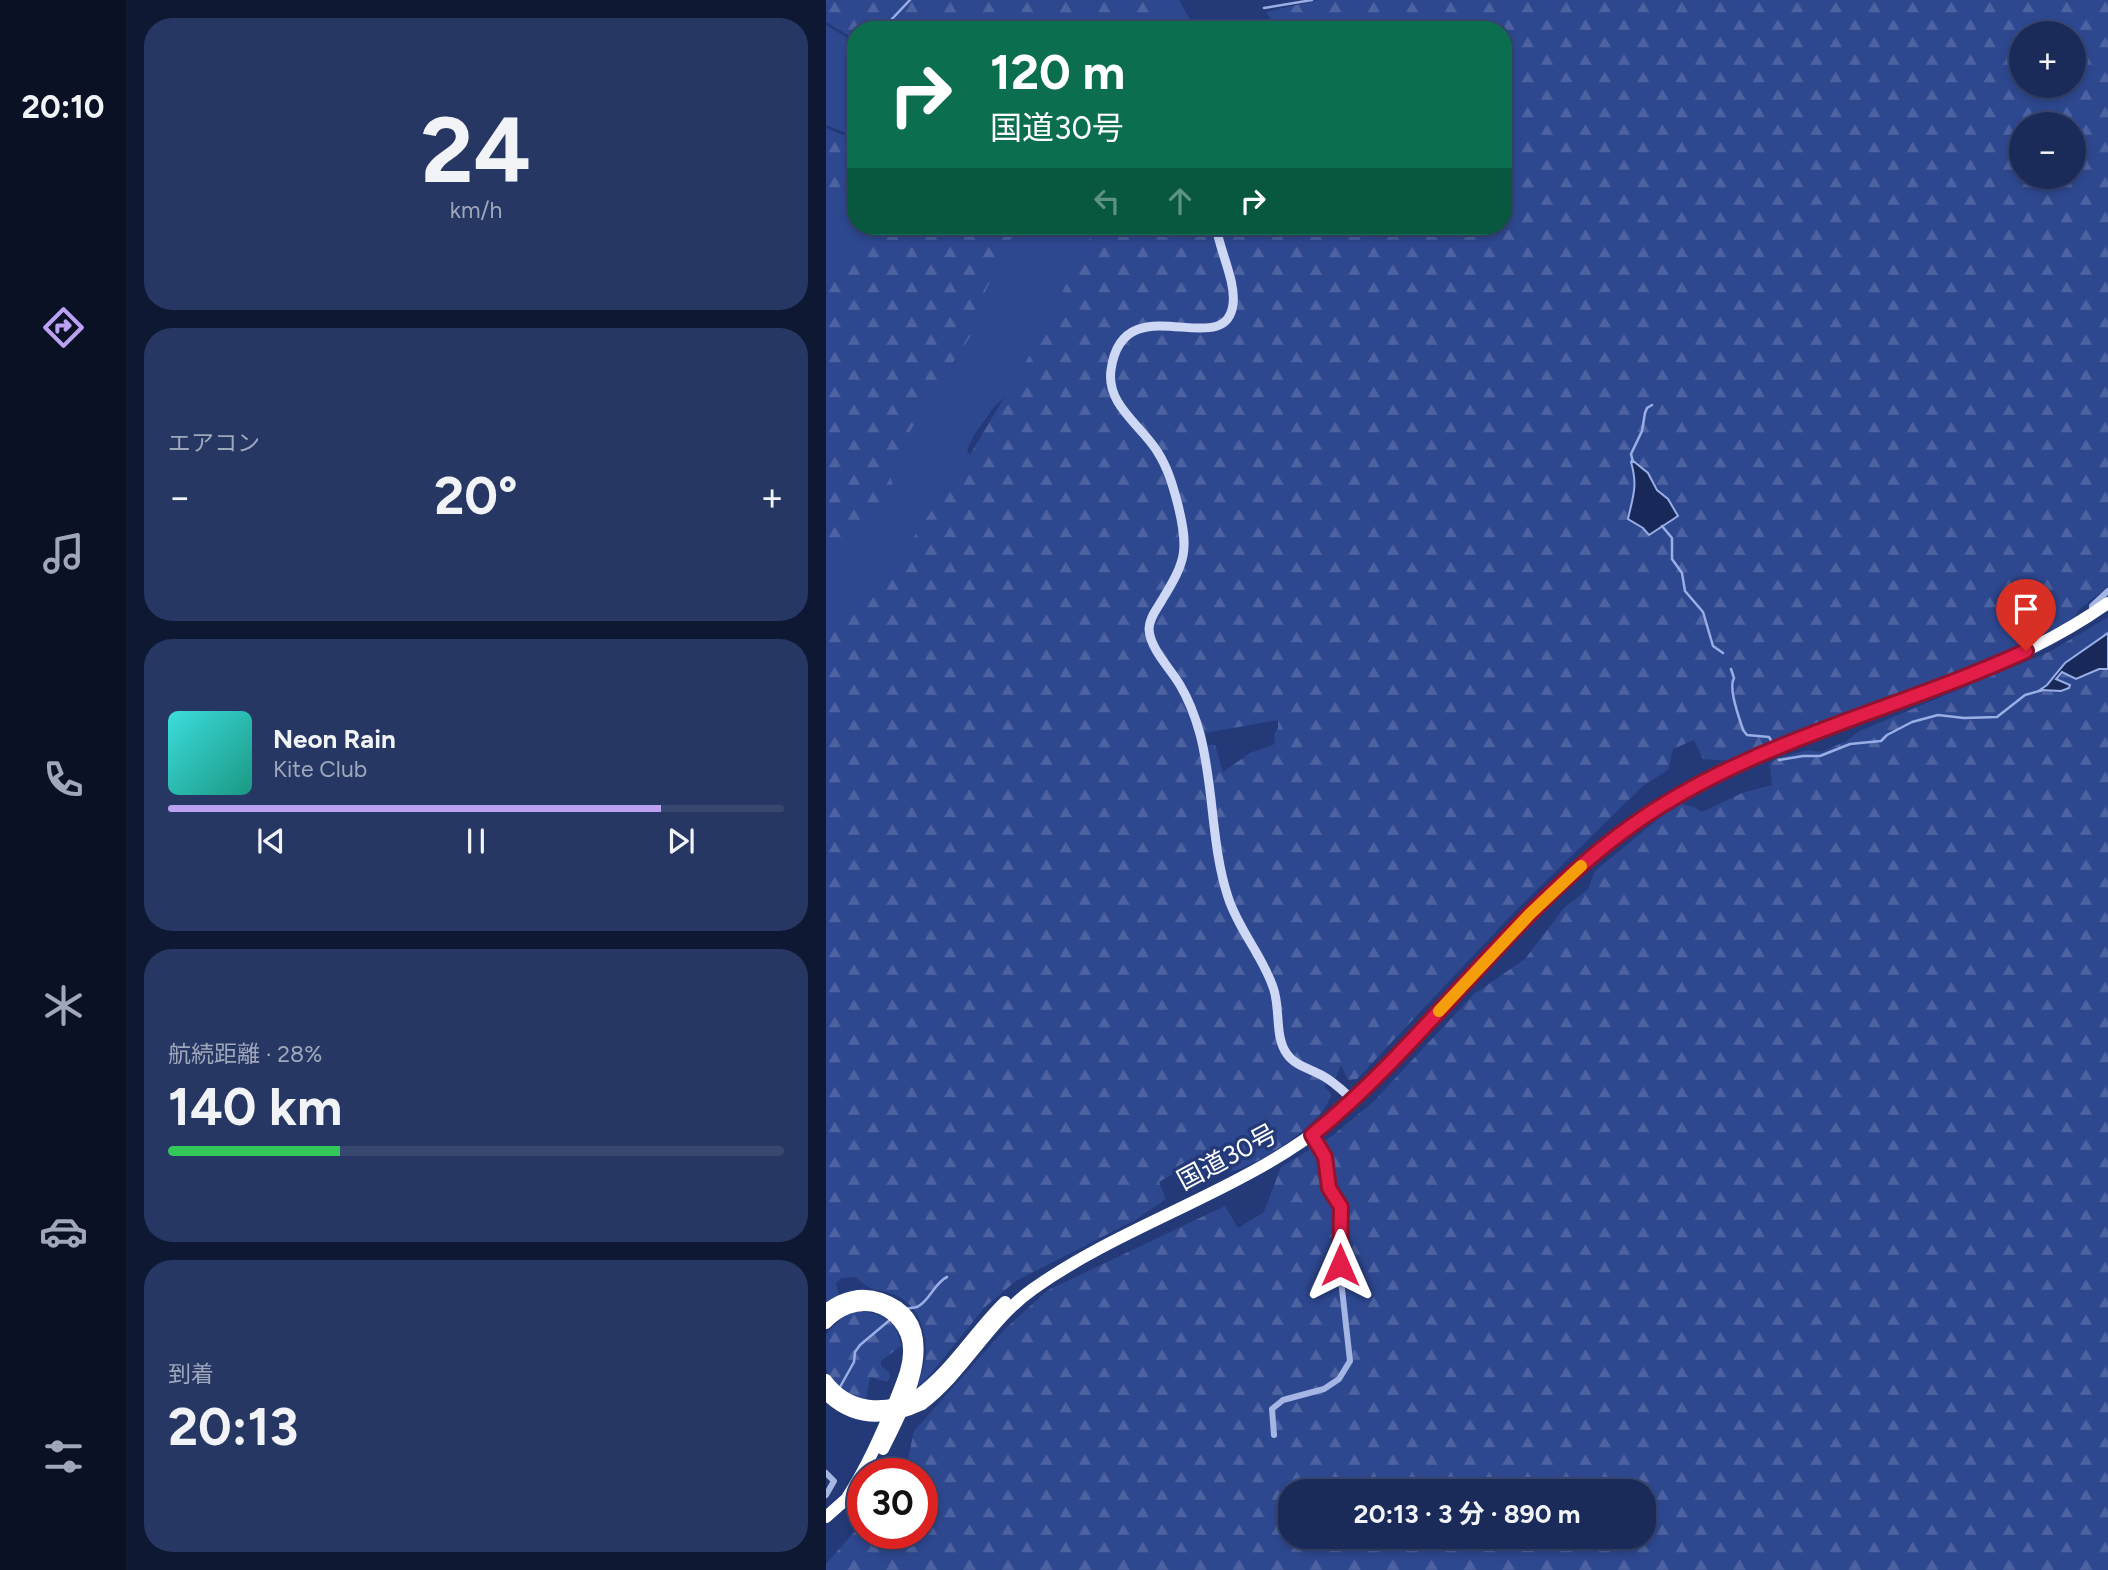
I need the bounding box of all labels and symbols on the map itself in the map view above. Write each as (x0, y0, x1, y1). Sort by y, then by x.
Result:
pin (1996, 579, 2056, 651)
street label: 国道30号 (1171, 1117, 1283, 1197)
position arrow (1303, 1228, 1377, 1302)
speed limit sign: 30 (847, 1458, 938, 1549)

